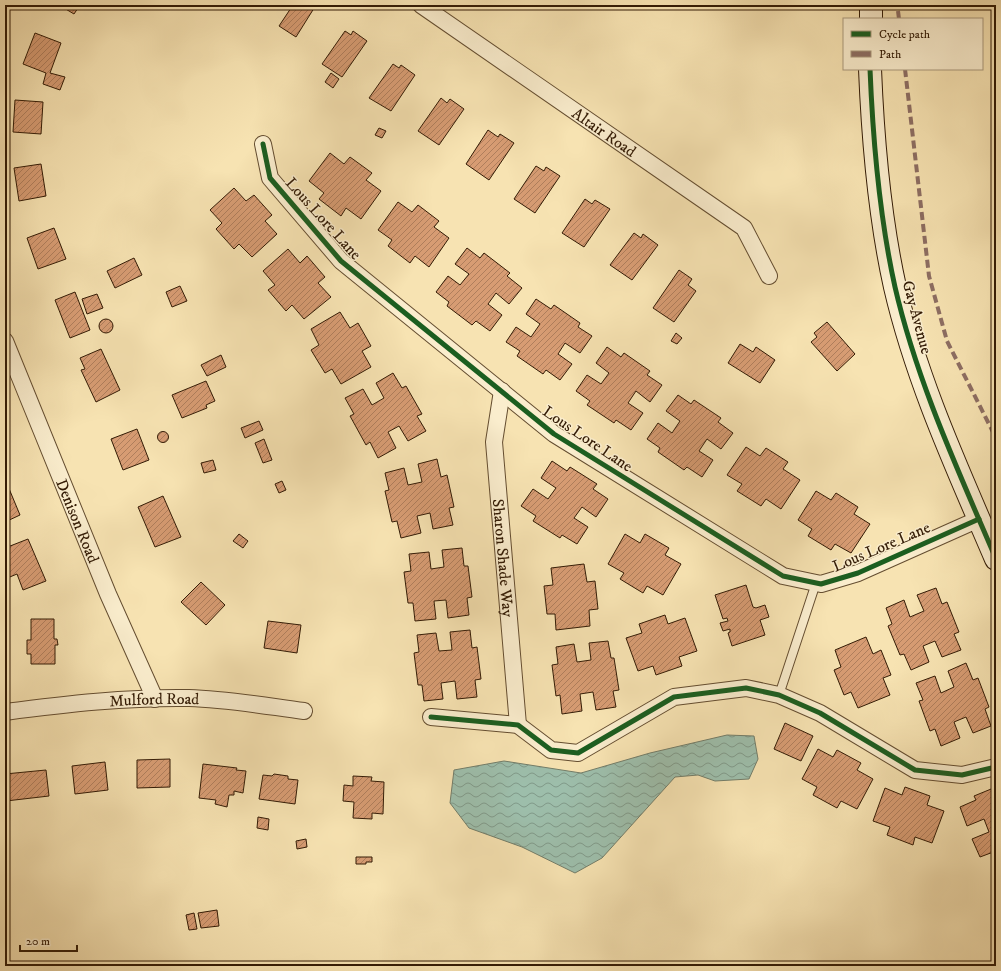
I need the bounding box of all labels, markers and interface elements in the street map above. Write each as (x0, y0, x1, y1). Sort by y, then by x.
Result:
legend (843, 18, 983, 70)
text: Cycle path (879, 27, 931, 42)
text: Path (879, 47, 902, 62)
street label: Altair Road (568, 103, 640, 162)
street label: Lous Lore Lane (281, 173, 366, 264)
street label: Gay Avenue (898, 278, 937, 356)
street label: Lous Lore Lane (539, 401, 637, 476)
street label: Denison Road (51, 476, 103, 566)
street label: Sharon Shade Way (488, 498, 518, 618)
street label: Lous Lore Lane (829, 517, 934, 577)
street label: Mulford Road (109, 689, 200, 712)
scale bar (20, 927, 77, 953)
text: 20 m (26, 934, 50, 949)

